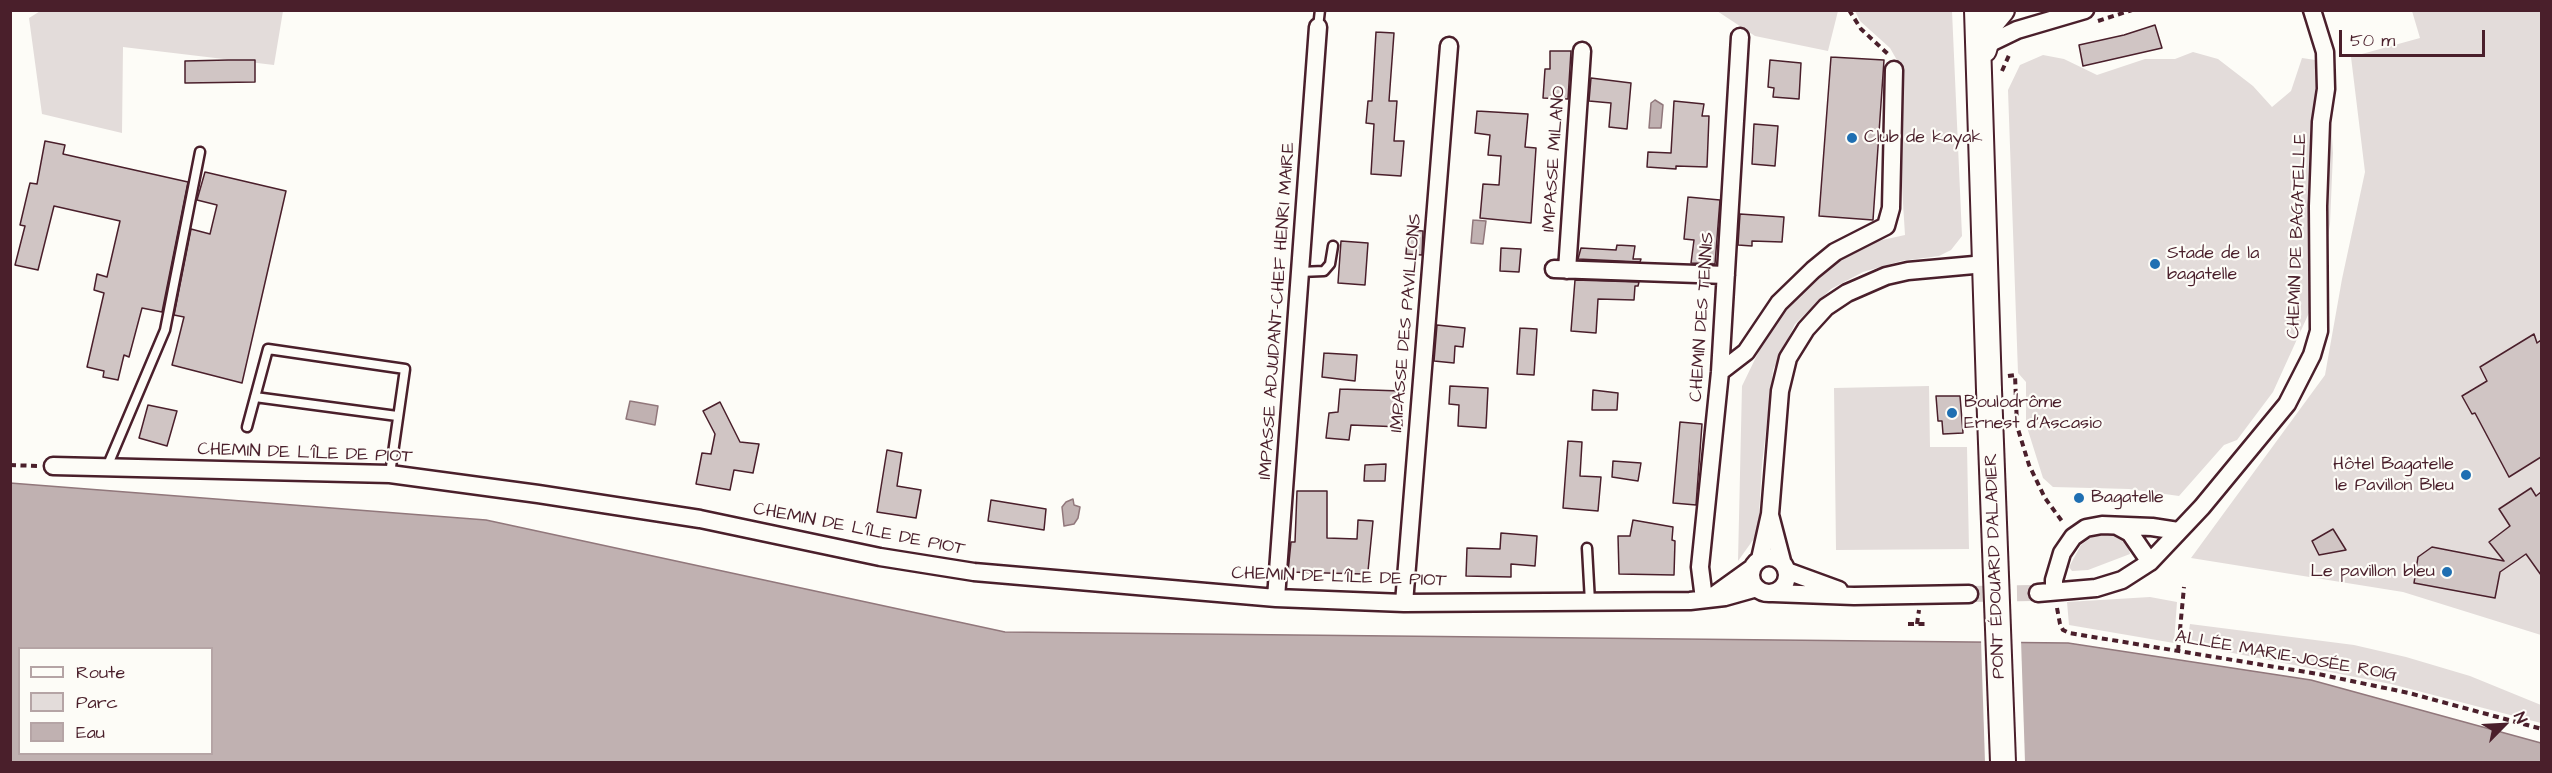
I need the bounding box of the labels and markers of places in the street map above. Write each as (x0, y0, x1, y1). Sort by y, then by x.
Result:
place label: Club de kayak (1864, 127, 1983, 149)
marker: Club de kayak (1845, 131, 1859, 145)
place label: Stade de la bagatelle (2167, 243, 2259, 286)
marker: Stade de la bagatelle (2148, 257, 2162, 271)
place label: Boulodrôme Ernest d’Ascasio (1964, 392, 2102, 434)
marker: Boulodrôme Ernest d’Ascasio (1945, 406, 1959, 420)
place label: Hôtel Bagatelle le Pavillon Bleu (2333, 454, 2454, 496)
marker: Hôtel Bagatelle le Pavillon Bleu (2459, 468, 2473, 482)
place label: Bagatelle (2091, 487, 2164, 509)
marker: Bagatelle (2072, 491, 2086, 505)
place label: Le pavillon bleu (2311, 561, 2435, 583)
marker: Le pavillon bleu (2440, 565, 2454, 579)

